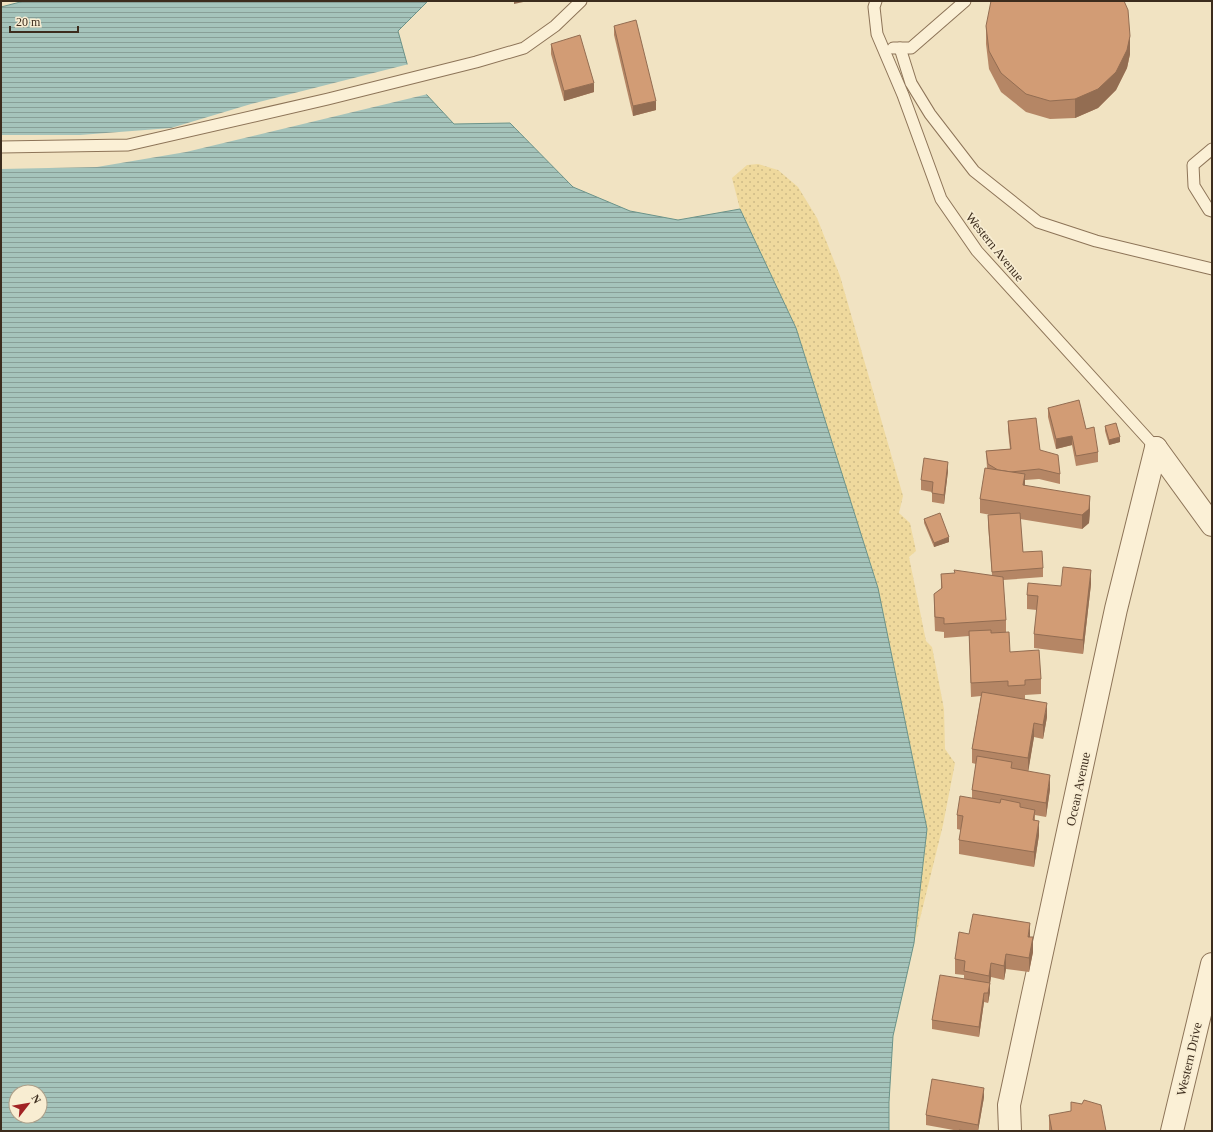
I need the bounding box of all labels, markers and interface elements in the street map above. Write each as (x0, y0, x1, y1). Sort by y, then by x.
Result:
scale bar (10, 8, 78, 34)
text: 20 m (16, 15, 41, 29)
street label: Western Avenue (963, 210, 1027, 285)
street label: Ocean Avenue (1063, 750, 1093, 827)
street label: Western Drive (1173, 1020, 1205, 1097)
north arrow (8, 1084, 48, 1124)
text: N (29, 1092, 44, 1105)

